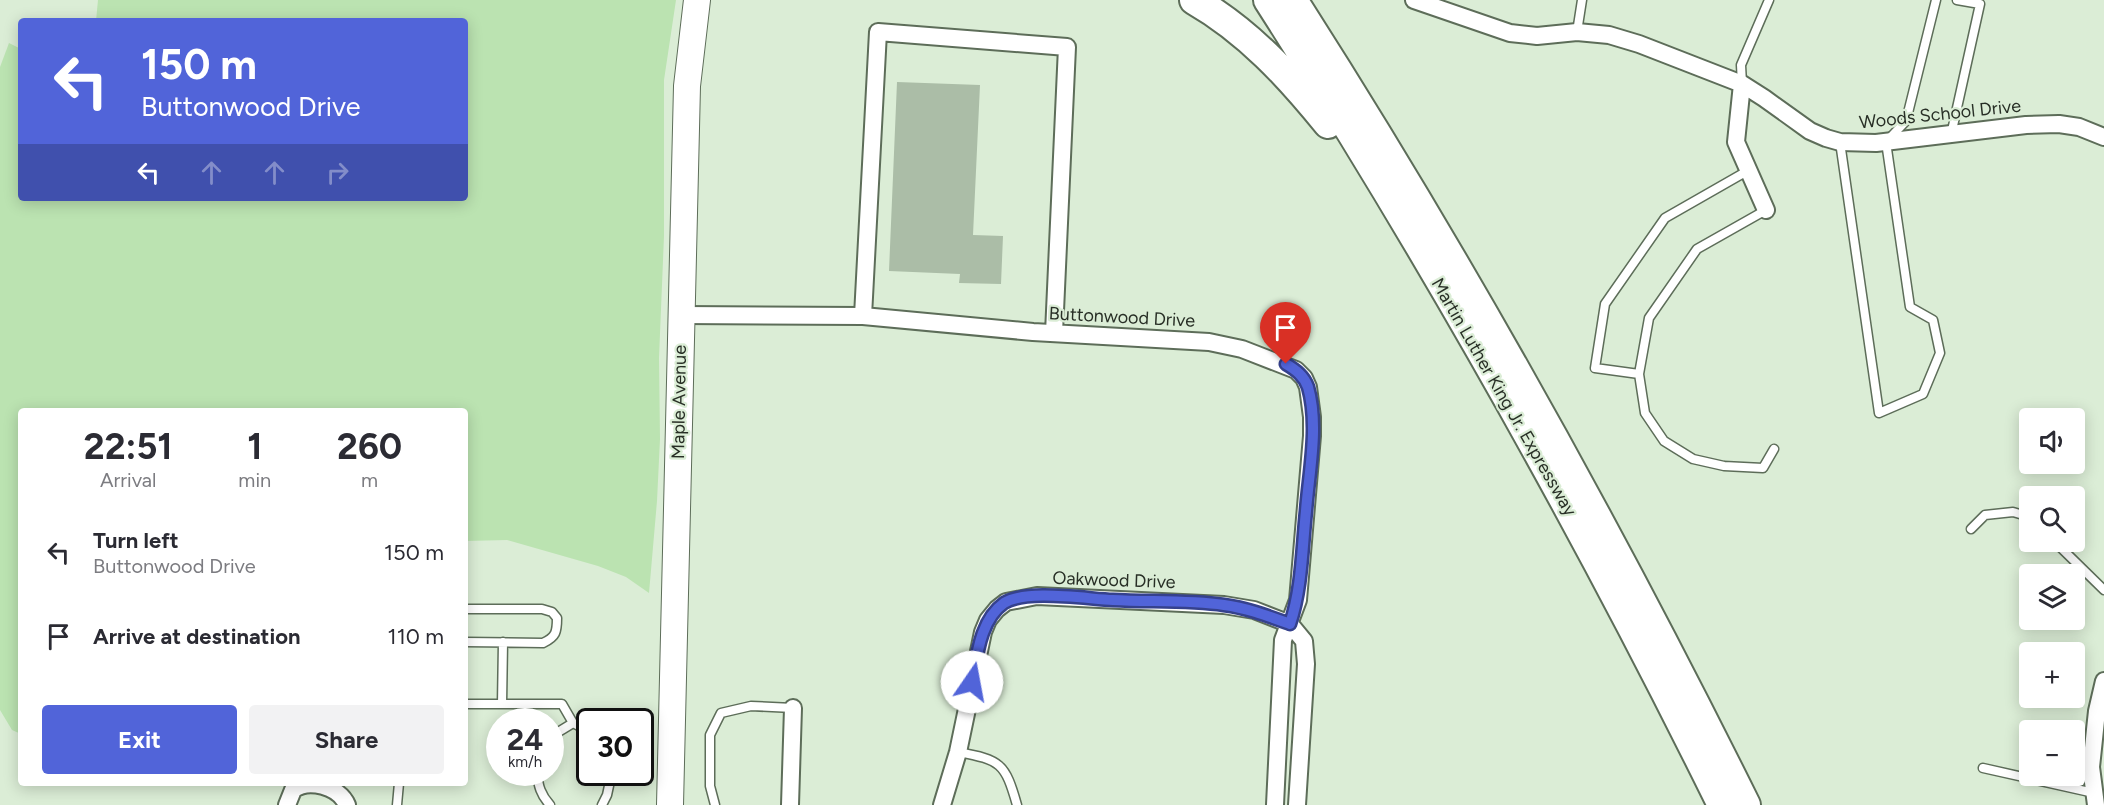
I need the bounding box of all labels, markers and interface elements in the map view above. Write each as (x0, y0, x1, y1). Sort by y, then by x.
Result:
text: 150 m (141, 39, 257, 90)
icon: left (42, 42, 120, 120)
text: Buttonwood Drive (141, 90, 361, 123)
street label: Woods School Drive (1858, 95, 2022, 133)
icon: left (132, 156, 165, 189)
icon: ahead (195, 156, 228, 189)
icon: ahead (258, 156, 291, 189)
icon: right (321, 156, 354, 189)
street label: Martin Luther King Jr. Expressway (1427, 274, 1582, 520)
street label: Buttonwood Drive (1048, 302, 1196, 332)
pin (1260, 302, 1311, 364)
icon: arrive (1269, 311, 1302, 344)
street label: Maple Avenue (667, 345, 691, 459)
map controls (2019, 408, 2085, 786)
button: sound (2019, 408, 2085, 474)
text: 22:51 (84, 425, 173, 468)
text: 1 (247, 425, 262, 468)
text: 260 (337, 425, 402, 468)
text: Arrival (100, 468, 156, 492)
text: min (238, 468, 271, 492)
text: m (361, 468, 378, 492)
button: search (2019, 486, 2085, 552)
text: Turn left (93, 527, 179, 554)
icon: left (42, 536, 75, 569)
text: 150 m (384, 539, 444, 566)
text: Buttonwood Drive (93, 554, 256, 578)
button: layers (2019, 564, 2085, 630)
street label: Oakwood Drive (1052, 567, 1176, 593)
icon: arrive (42, 620, 75, 653)
text: Arrive at destination (93, 623, 301, 650)
text: 110 m (388, 623, 444, 650)
button: + (2019, 642, 2085, 708)
position arrow (940, 650, 1004, 714)
button: Exit (42, 705, 237, 774)
button: Share (249, 705, 444, 774)
speed limit sign: 30 (576, 708, 654, 786)
button: − (2019, 720, 2085, 786)
text: 24 (507, 721, 543, 758)
text: km/h (508, 753, 542, 771)

